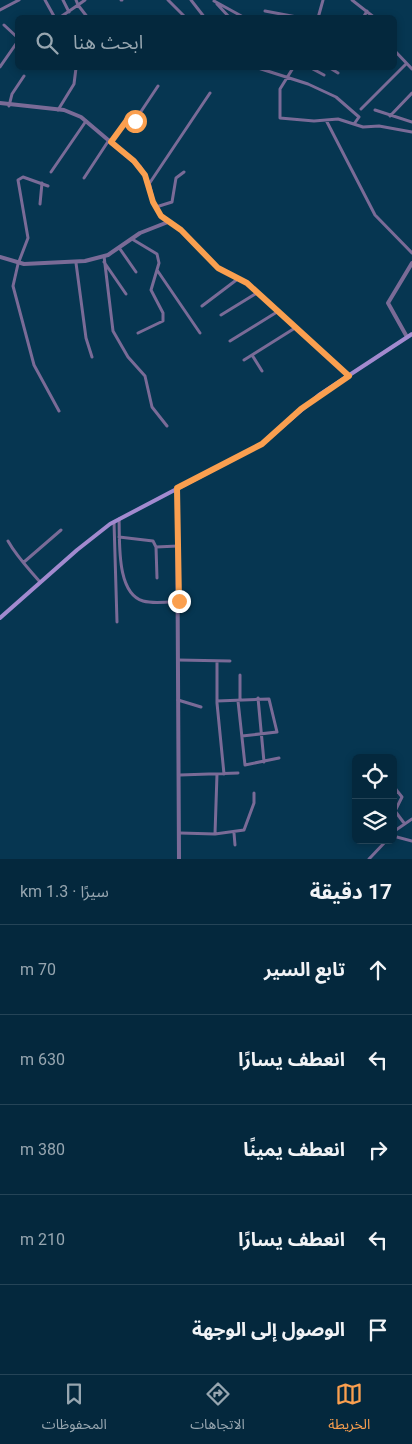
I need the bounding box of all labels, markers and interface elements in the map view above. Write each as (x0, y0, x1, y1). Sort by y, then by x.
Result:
search box (15, 15, 397, 70)
icon: search (33, 29, 61, 57)
text: ابحث هنا (73, 31, 143, 54)
route start (124, 110, 147, 133)
route end (168, 590, 191, 613)
map controls (352, 754, 397, 844)
button: locate (352, 754, 397, 799)
button: layers (352, 799, 397, 844)
text: 17 دقيقة (310, 880, 392, 904)
text: سيرًا · 1.3 km (20, 882, 109, 901)
icon: ahead (364, 956, 392, 984)
text: تابع السير (264, 958, 345, 981)
text: 70 m (20, 960, 56, 979)
icon: left (364, 1046, 392, 1074)
text: انعطف يسارًا (238, 1048, 345, 1071)
text: 630 m (20, 1050, 65, 1069)
icon: right (364, 1136, 392, 1164)
text: انعطف يمينًا (243, 1138, 345, 1161)
text: 380 m (20, 1140, 65, 1159)
icon: left (364, 1226, 392, 1254)
text: انعطف يسارًا (238, 1228, 345, 1251)
text: 210 m (20, 1230, 65, 1249)
icon: arrive (364, 1316, 392, 1344)
text: الوصول إلى الوجهة (192, 1318, 345, 1341)
tab: المحفوظات (42, 1380, 107, 1439)
tab: الاتجاهات (190, 1380, 245, 1439)
tab: الخريطة (328, 1380, 370, 1439)

